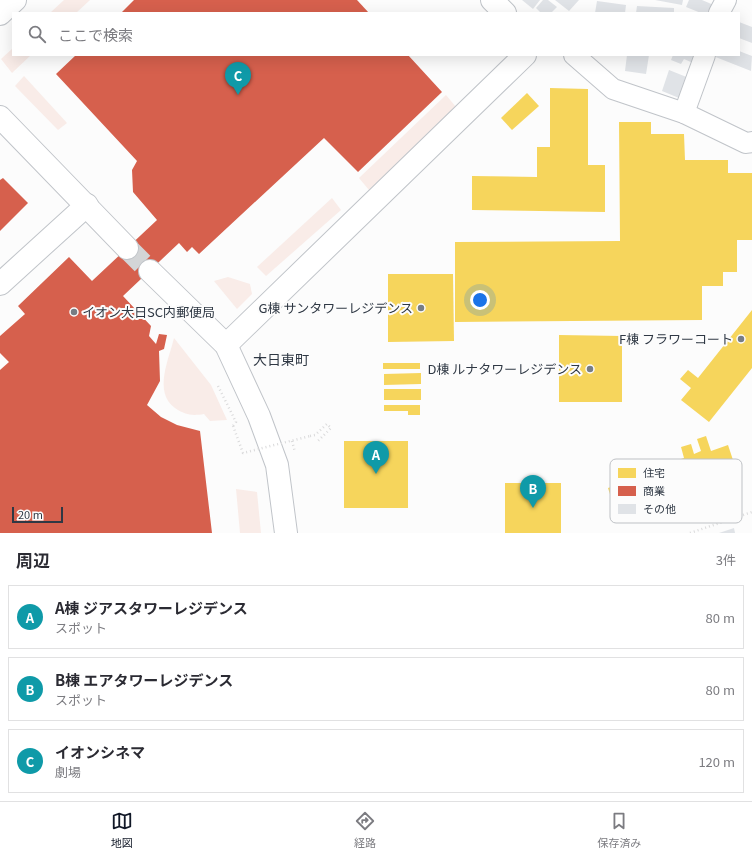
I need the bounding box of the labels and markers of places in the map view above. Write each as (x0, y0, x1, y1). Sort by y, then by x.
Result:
pin: C (225, 62, 251, 95)
place label: G棟 サンタワーレジデンス (258, 298, 413, 317)
place label: イオン大日SC内郵便局 (82, 302, 215, 321)
marker: G棟 サンタワーレジデンス (416, 303, 426, 313)
marker: イオン大日SC内郵便局 (69, 307, 79, 317)
place label: F棟 フラワーコート (619, 329, 733, 348)
marker: F棟 フラワーコート (736, 334, 746, 344)
place label: D棟 ルナタワーレジデンス (427, 359, 582, 378)
marker: D棟 ルナタワーレジデンス (585, 364, 595, 374)
pin: A (363, 441, 389, 474)
pin: B (520, 475, 546, 508)

